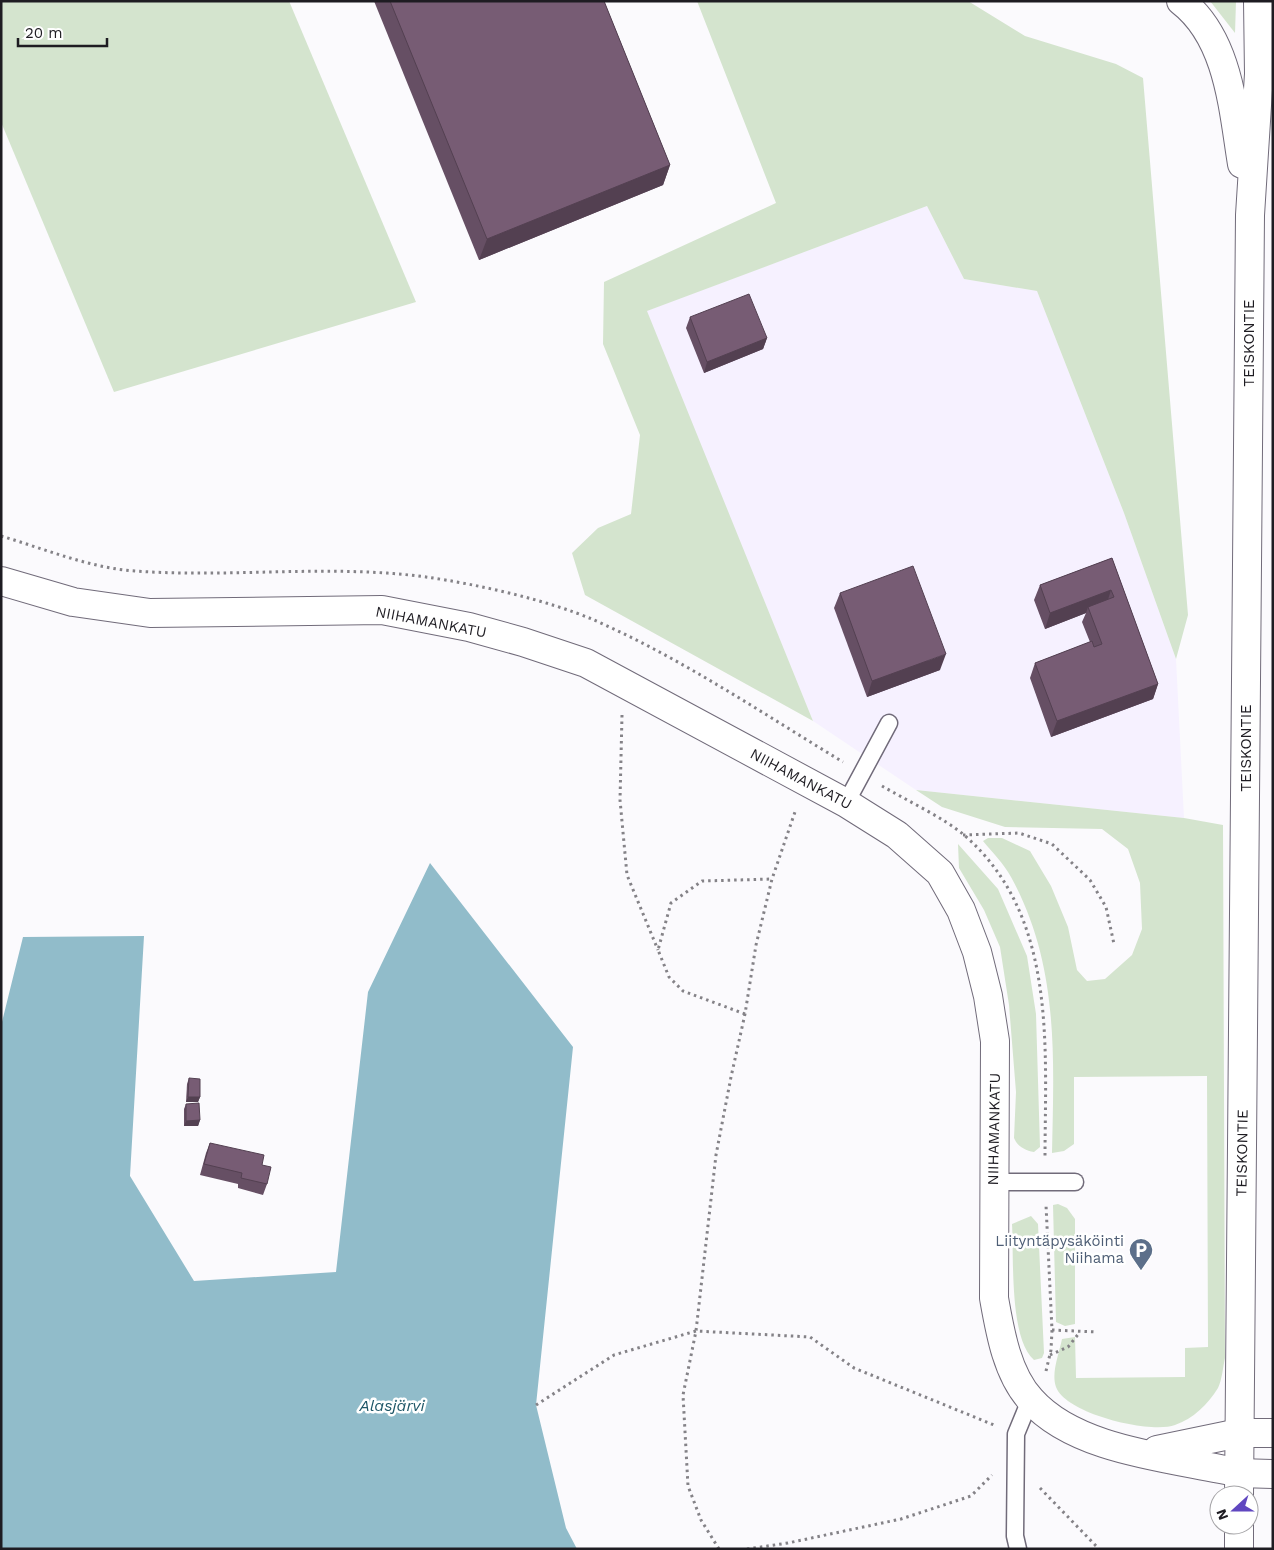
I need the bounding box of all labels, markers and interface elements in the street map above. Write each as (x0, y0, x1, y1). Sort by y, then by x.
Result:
scale bar (18, 15, 106, 47)
text: 20 m (25, 24, 63, 42)
street label: TEISKONTIE (1240, 299, 1258, 387)
street label: NIIHAMANKATU (374, 602, 488, 642)
street label: TEISKONTIE (1237, 704, 1255, 792)
street label: NIIHAMANKATU (747, 745, 855, 813)
street label: NIIHAMANKATU (984, 1073, 1004, 1185)
street label: TEISKONTIE (1232, 1109, 1252, 1197)
place label: Liityntäpysäköinti Niihama (995, 1232, 1124, 1267)
parking icon: Liityntäpysäköinti Niihama (1128, 1237, 1154, 1271)
water label: Alasjärvi (358, 1396, 425, 1415)
north arrow (1209, 1485, 1259, 1535)
text: N (1213, 1507, 1231, 1522)

